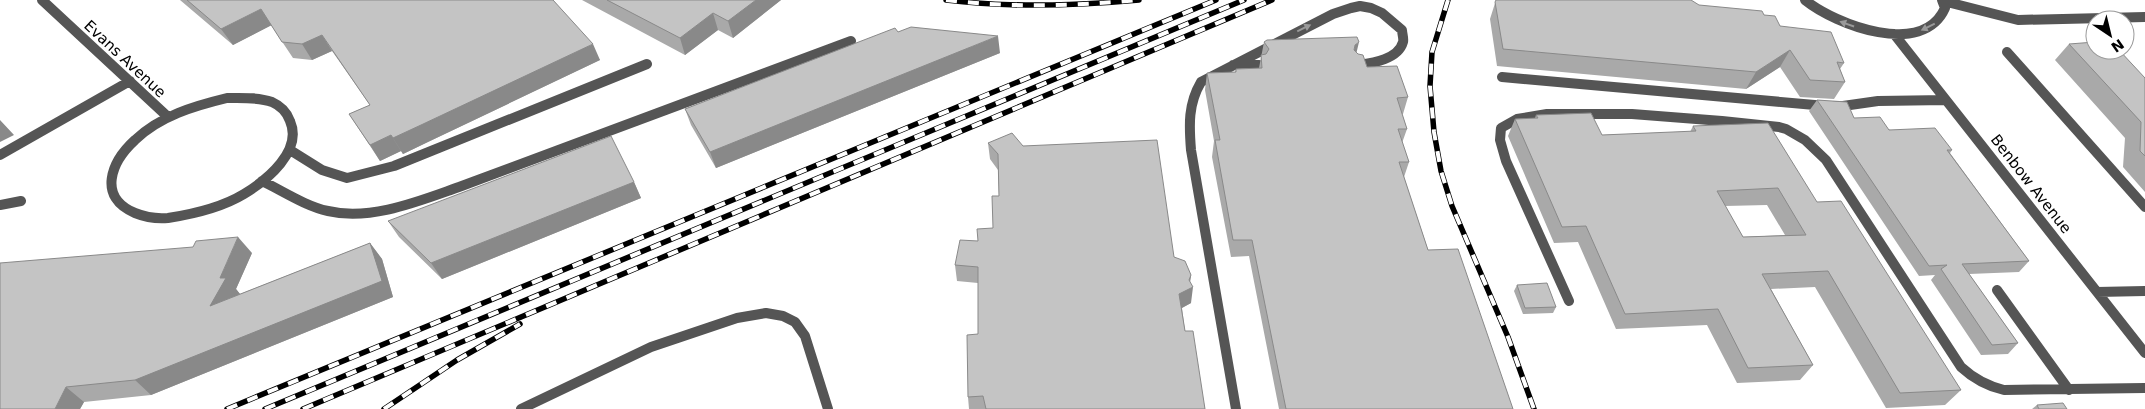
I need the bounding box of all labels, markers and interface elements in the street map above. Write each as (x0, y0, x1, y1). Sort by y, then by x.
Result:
north arrow (2085, 10, 2135, 60)
street label: Evans Avenue (80, 16, 170, 102)
one-way arrow (1839, 19, 1854, 27)
one-way arrow (1921, 23, 1935, 31)
one-way arrow (1297, 24, 1312, 32)
text: N (2108, 36, 2127, 56)
street label: Benbow Avenue (1987, 131, 2075, 237)

